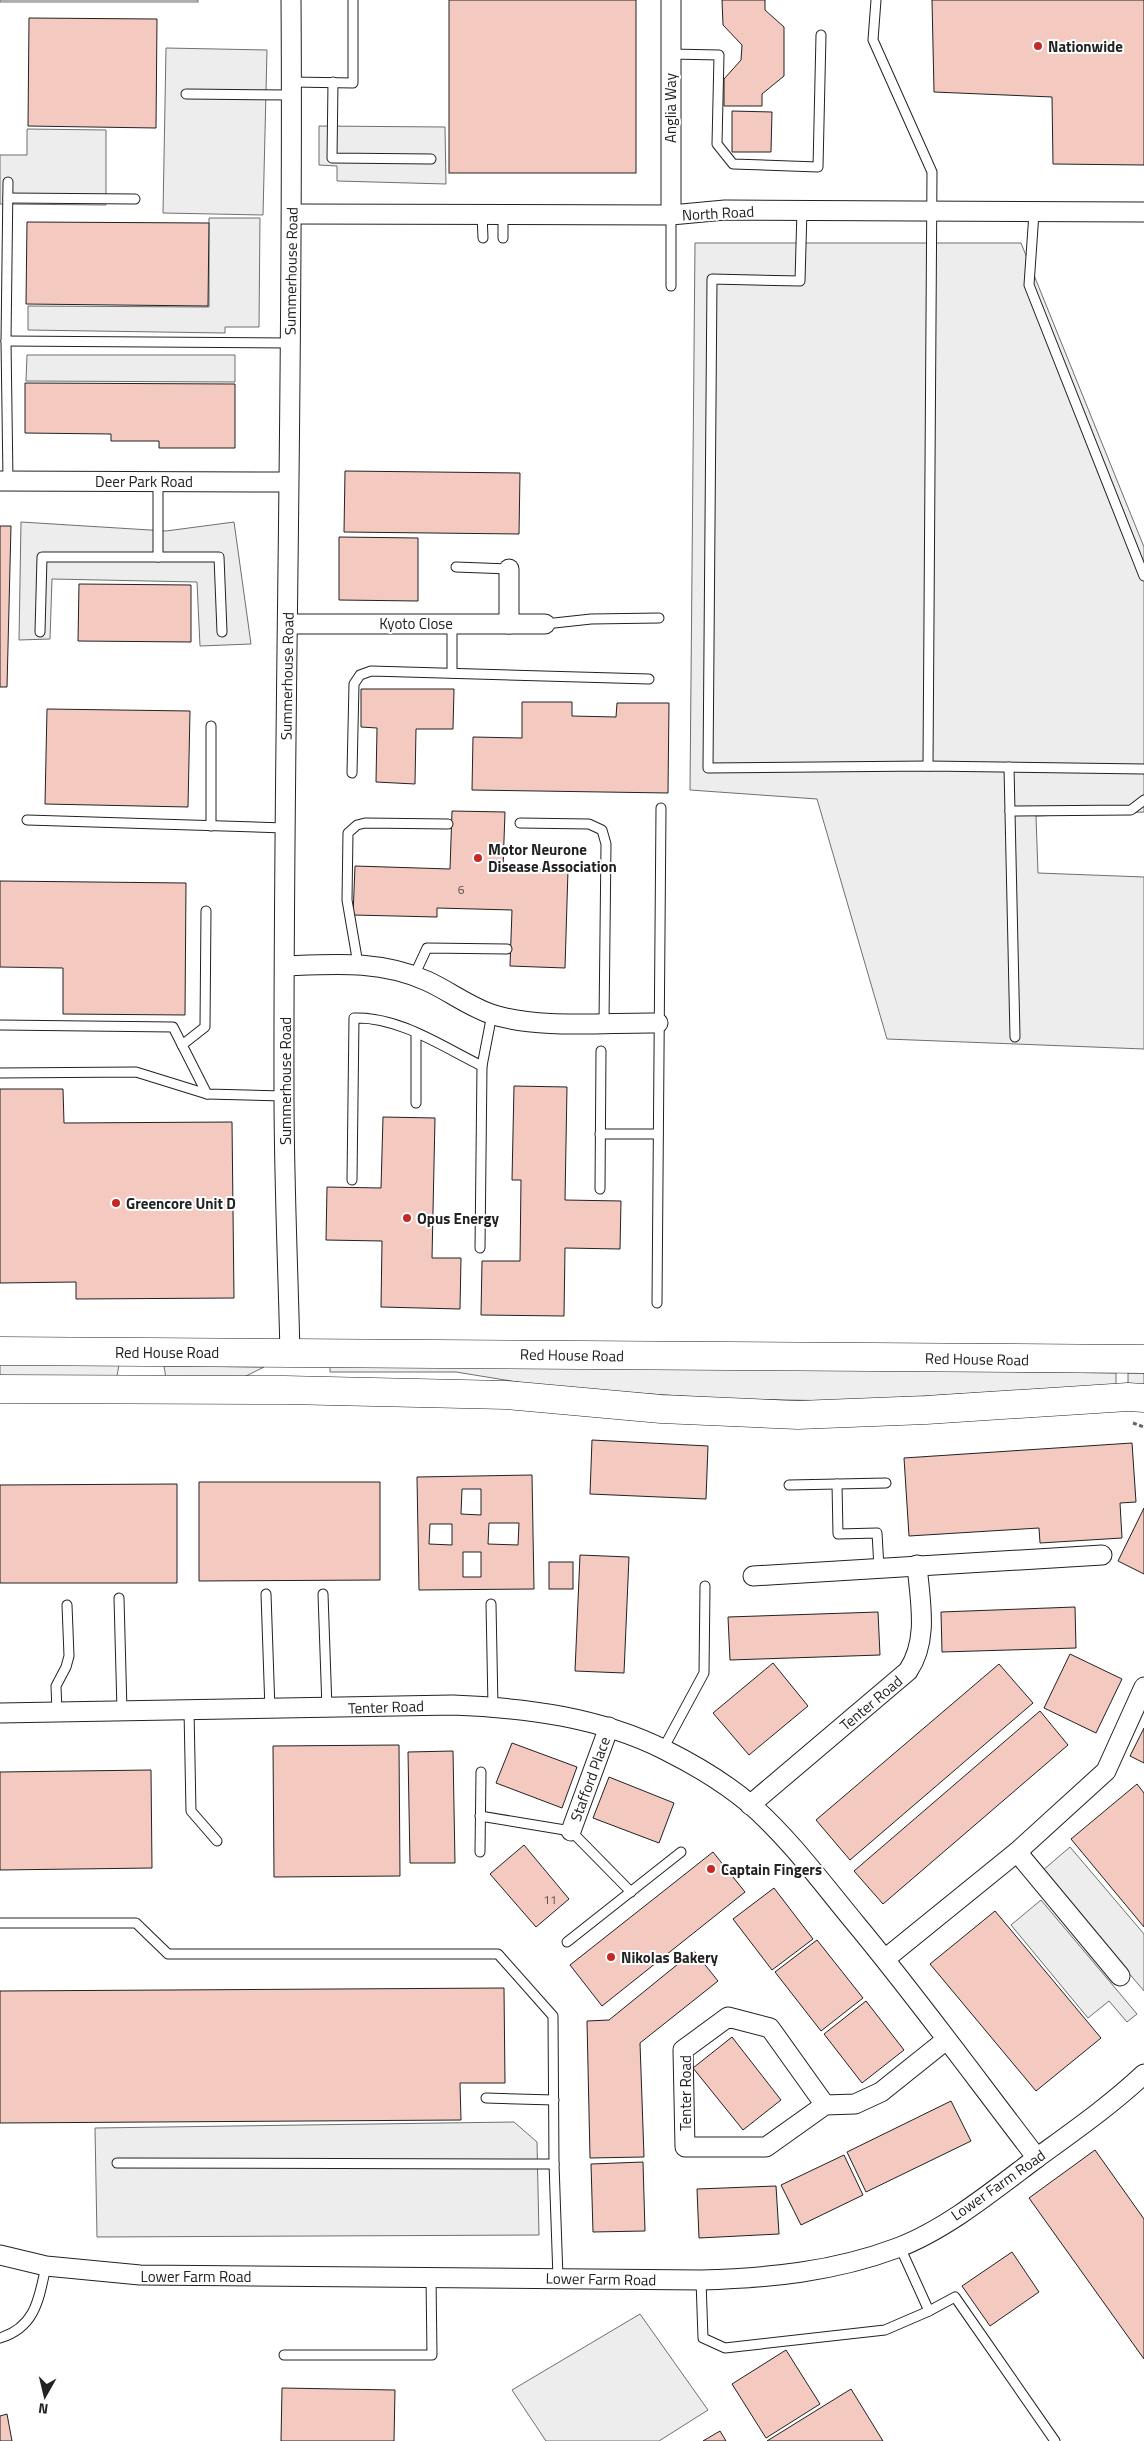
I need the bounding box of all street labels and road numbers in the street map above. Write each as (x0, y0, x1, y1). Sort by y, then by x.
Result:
street label: Anglia Way (659, 73, 682, 143)
street label: North Road (681, 200, 755, 226)
street label: Summerhouse Road (278, 207, 304, 335)
street label: Deer Park Road (95, 470, 193, 493)
street label: Summerhouse Road (274, 612, 300, 740)
street label: Kyoto Close (379, 612, 453, 635)
street label: Summerhouse Road (274, 1017, 297, 1145)
street label: Red House Road (115, 1341, 219, 1364)
street label: Red House Road (520, 1343, 624, 1367)
street label: Red House Road (925, 1347, 1029, 1371)
street label: Tenter Road (835, 1670, 907, 1736)
street label: Tenter Road (348, 1694, 424, 1720)
street label: Stafford Place (564, 1733, 616, 1825)
street label: Tenter Road (674, 2055, 697, 2131)
street label: Lower Farm Road (946, 2144, 1050, 2226)
street label: Lower Farm Road (141, 2265, 251, 2288)
street label: Lower Farm Road (545, 2267, 657, 2291)

